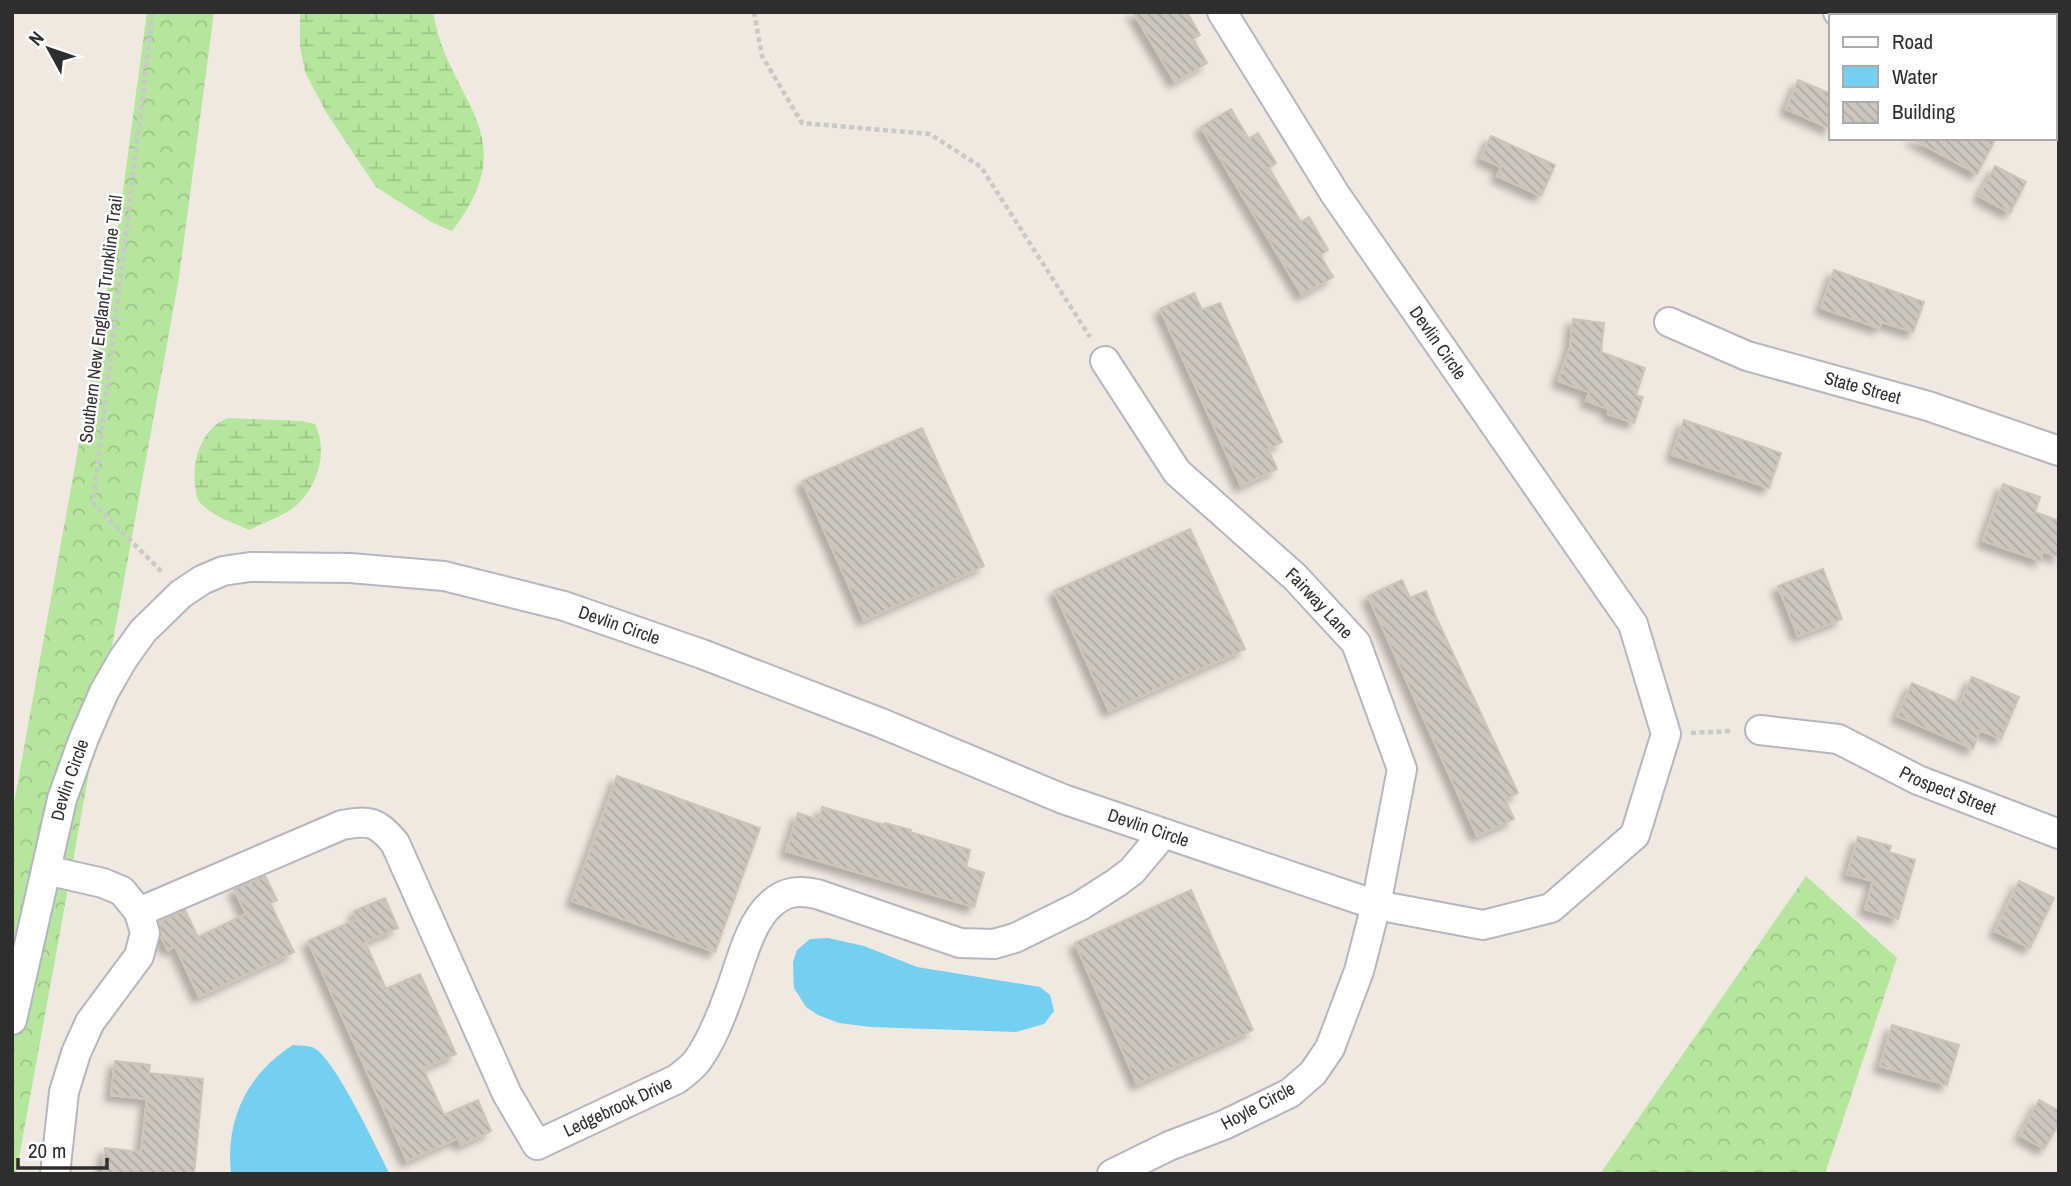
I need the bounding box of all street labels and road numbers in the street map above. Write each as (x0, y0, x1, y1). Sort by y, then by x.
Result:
street label: Southern New England Trunkline Trail (73, 194, 128, 444)
street label: Devlin Circle (1404, 301, 1473, 384)
street label: State Street (1822, 365, 1904, 410)
street label: Fairway Lane (1281, 562, 1359, 644)
street label: Devlin Circle (575, 599, 663, 650)
street label: Devlin Circle (44, 736, 95, 823)
street label: Prospect Street (1895, 760, 2000, 821)
street label: Devlin Circle (1105, 802, 1193, 853)
street label: Ledgebrook Drive (559, 1070, 676, 1143)
street label: Hoyle Circle (1216, 1076, 1299, 1135)

